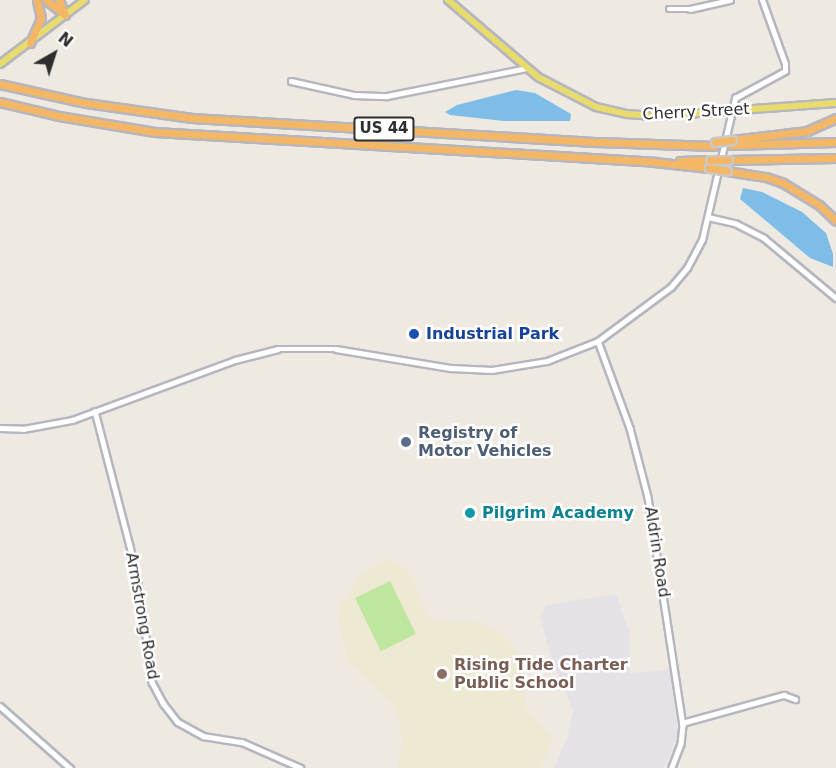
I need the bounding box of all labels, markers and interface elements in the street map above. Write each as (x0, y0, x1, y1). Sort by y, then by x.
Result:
north arrow (24, 24, 84, 84)
text: N (54, 28, 77, 51)
street label: Cherry Street (642, 100, 750, 124)
road number: US 44 (352, 117, 416, 141)
place label: Industrial Park (426, 324, 559, 344)
marker: Industrial Park (407, 327, 421, 341)
place label: Registry of Motor Vehicles (418, 423, 552, 461)
marker: Registry of Motor Vehicles (399, 435, 413, 449)
place label: Pilgrim Academy (482, 503, 634, 523)
street label: Aldrin Road (640, 505, 674, 599)
marker: Pilgrim Academy (463, 506, 477, 520)
street label: Armstrong Road (121, 551, 163, 681)
place label: Rising Tide Charter Public School (454, 655, 628, 693)
marker: Rising Tide Charter Public School (435, 667, 449, 681)

